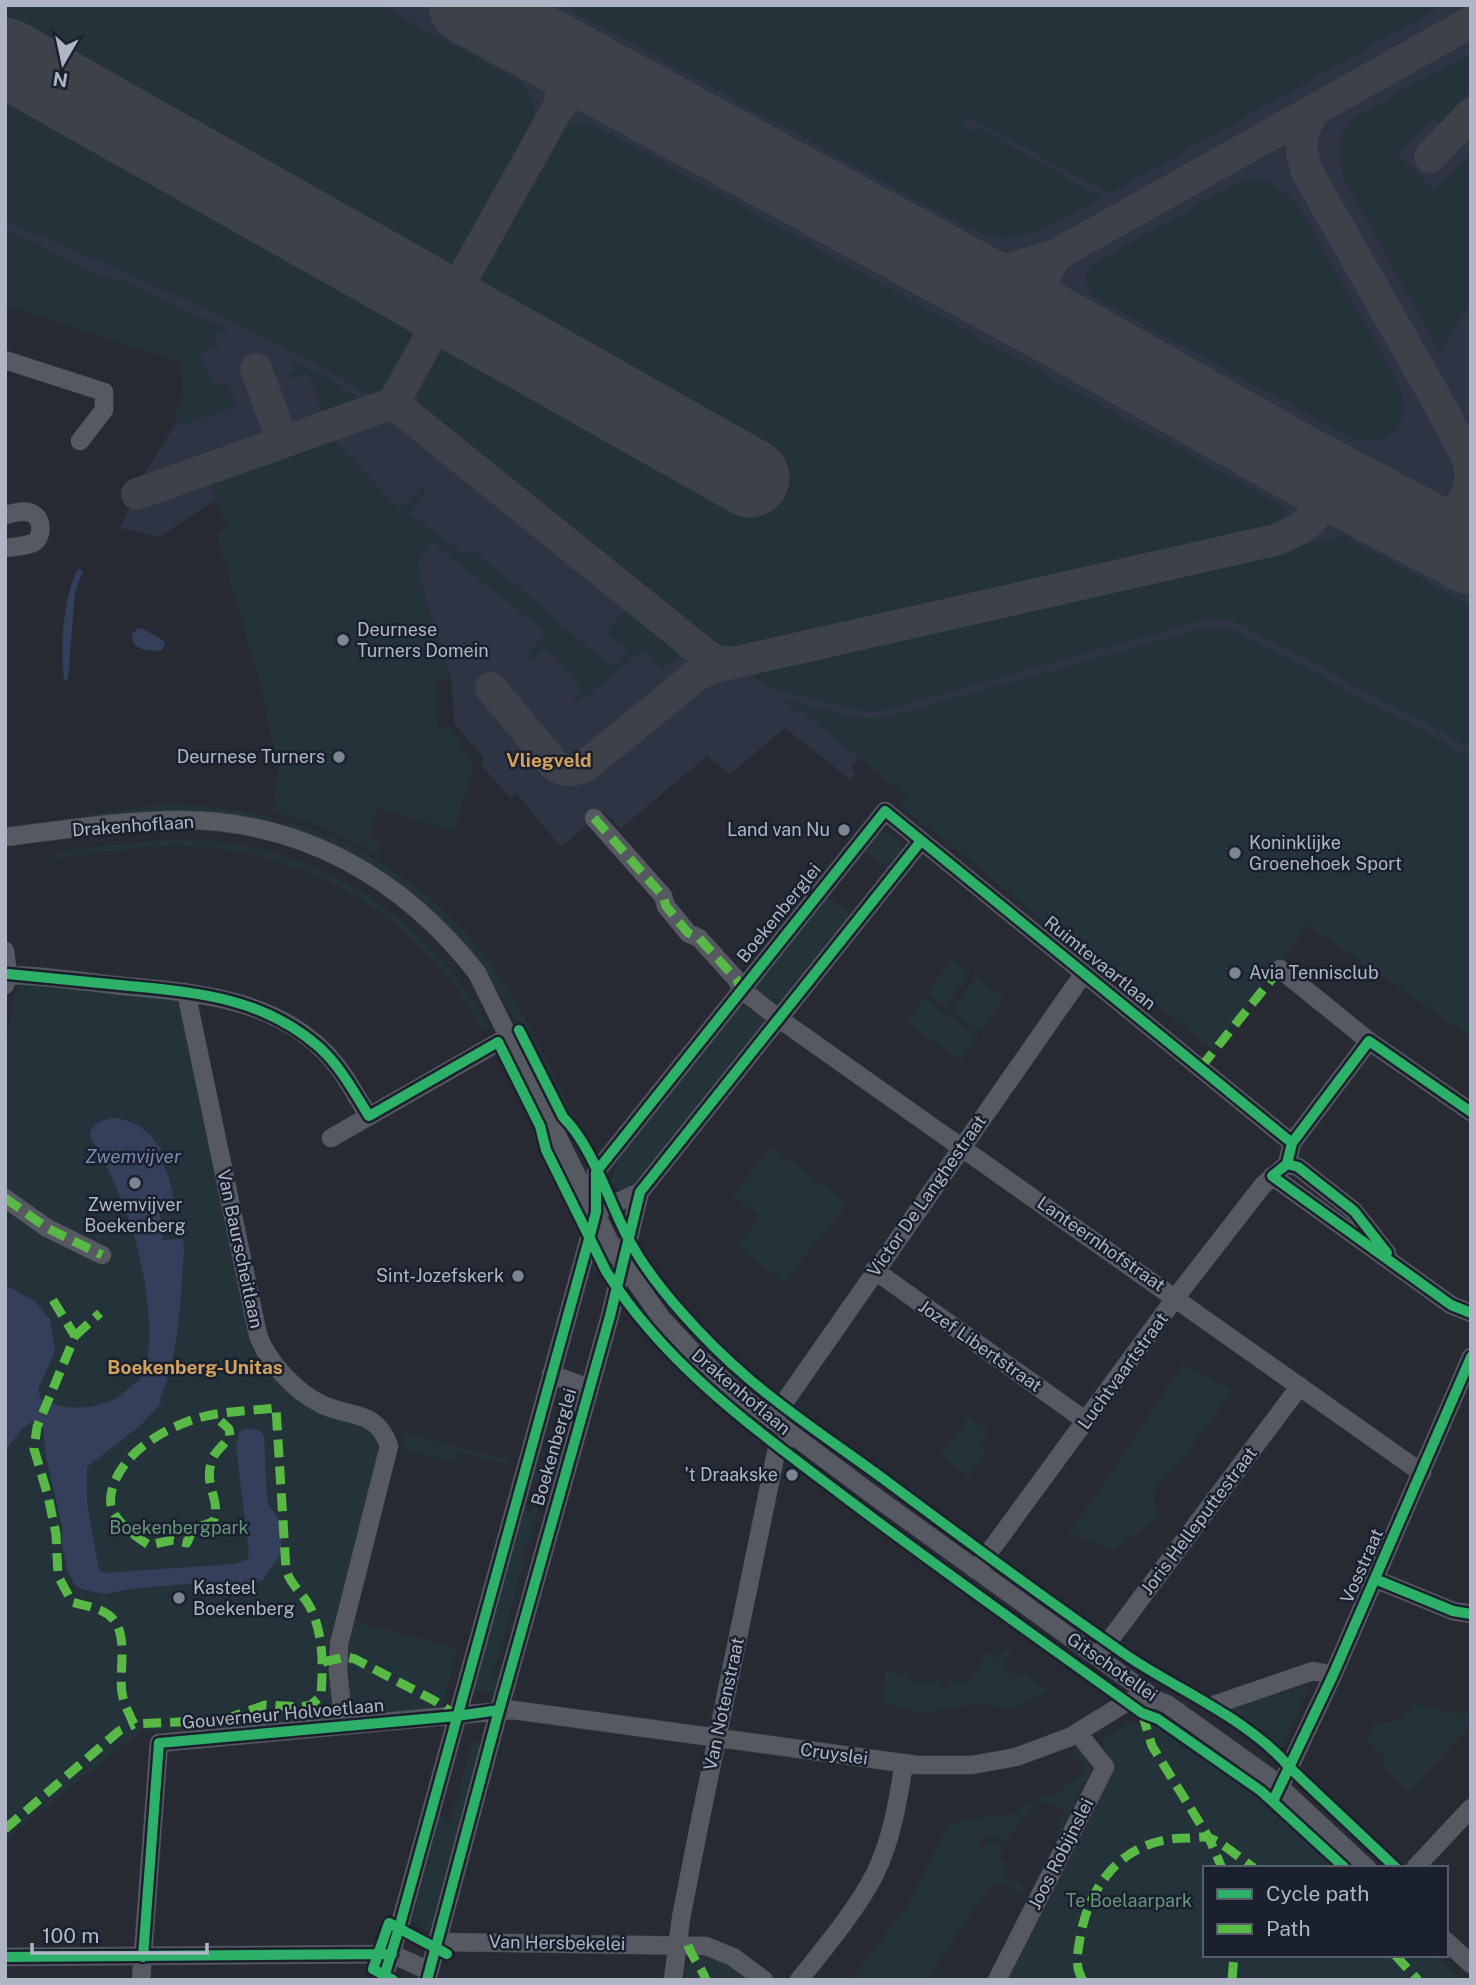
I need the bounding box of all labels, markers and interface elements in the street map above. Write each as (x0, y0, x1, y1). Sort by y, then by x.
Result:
north arrow (28, 28, 98, 98)
text: N (51, 68, 69, 92)
place label: Deurnese Turners Domein (357, 619, 489, 661)
marker: Deurnese Turners Domein (335, 632, 351, 648)
place label: Deurnese Turners (177, 746, 325, 767)
marker: Deurnese Turners (331, 749, 347, 765)
district label: Vliegveld (506, 749, 592, 771)
street label: Drakenhoflaan (71, 811, 195, 840)
place label: Land van Nu (727, 819, 830, 840)
marker: Land van Nu (836, 822, 852, 838)
place label: Koninklijke Groenehoek Sport (1249, 832, 1402, 874)
marker: Koninklijke Groenehoek Sport (1227, 845, 1243, 861)
street label: Boekenberglei (732, 859, 825, 966)
street label: Ruimtevaartlaan (1040, 911, 1160, 1014)
place label: Avia Tennisclub (1249, 962, 1379, 983)
marker: Avia Tennisclub (1227, 965, 1243, 981)
street label: Victor De Langhestraat (863, 1111, 990, 1281)
water label: Zwemvijver (85, 1145, 182, 1167)
street label: Van Baurscheitlaan (213, 1167, 268, 1330)
marker: Zwemvijver Boekenberg (127, 1175, 143, 1191)
street label: Lanteernhofstraat (1033, 1192, 1169, 1295)
place label: Zwemvijver Boekenberg (84, 1194, 186, 1236)
place label: Sint-Jozefskerk (376, 1265, 504, 1286)
marker: Sint-Jozefskerk (510, 1268, 526, 1284)
street label: Jozef Libertstraat (915, 1295, 1046, 1396)
street label: Luchtvaartstraat (1073, 1308, 1172, 1433)
street label: Drakenhoflaan (688, 1344, 795, 1439)
district label: Boekenberg-Unitas (107, 1356, 283, 1378)
street label: Boekenberglei (527, 1386, 580, 1508)
street label: Joris Helleputtestraat (1136, 1443, 1261, 1599)
place label: 't Draakske (684, 1464, 778, 1485)
marker: 't Draakske (784, 1467, 800, 1483)
park label: Boekenbergpark (109, 1517, 249, 1538)
street label: Vosstraat (1336, 1525, 1387, 1606)
place label: Kasteel Boekenberg (193, 1577, 295, 1619)
marker: Kasteel Boekenberg (171, 1590, 187, 1606)
street label: Gitschotellei (1063, 1628, 1161, 1705)
street label: Van Notenstraat (699, 1635, 748, 1772)
street label: Gouverneur Holvoetlaan (181, 1694, 385, 1733)
street label: Cruyslei (799, 1738, 869, 1769)
street label: Joos Robijnslei (1024, 1795, 1098, 1913)
legend (1203, 1866, 1448, 1957)
text: Cycle path (1266, 1881, 1369, 1906)
park label: Te Boelaarpark (1066, 1890, 1192, 1911)
scale bar (32, 1912, 206, 1956)
text: Path (1266, 1916, 1311, 1941)
text: 100 m (42, 1923, 99, 1948)
street label: Van Hersbekelei (489, 1931, 625, 1954)

